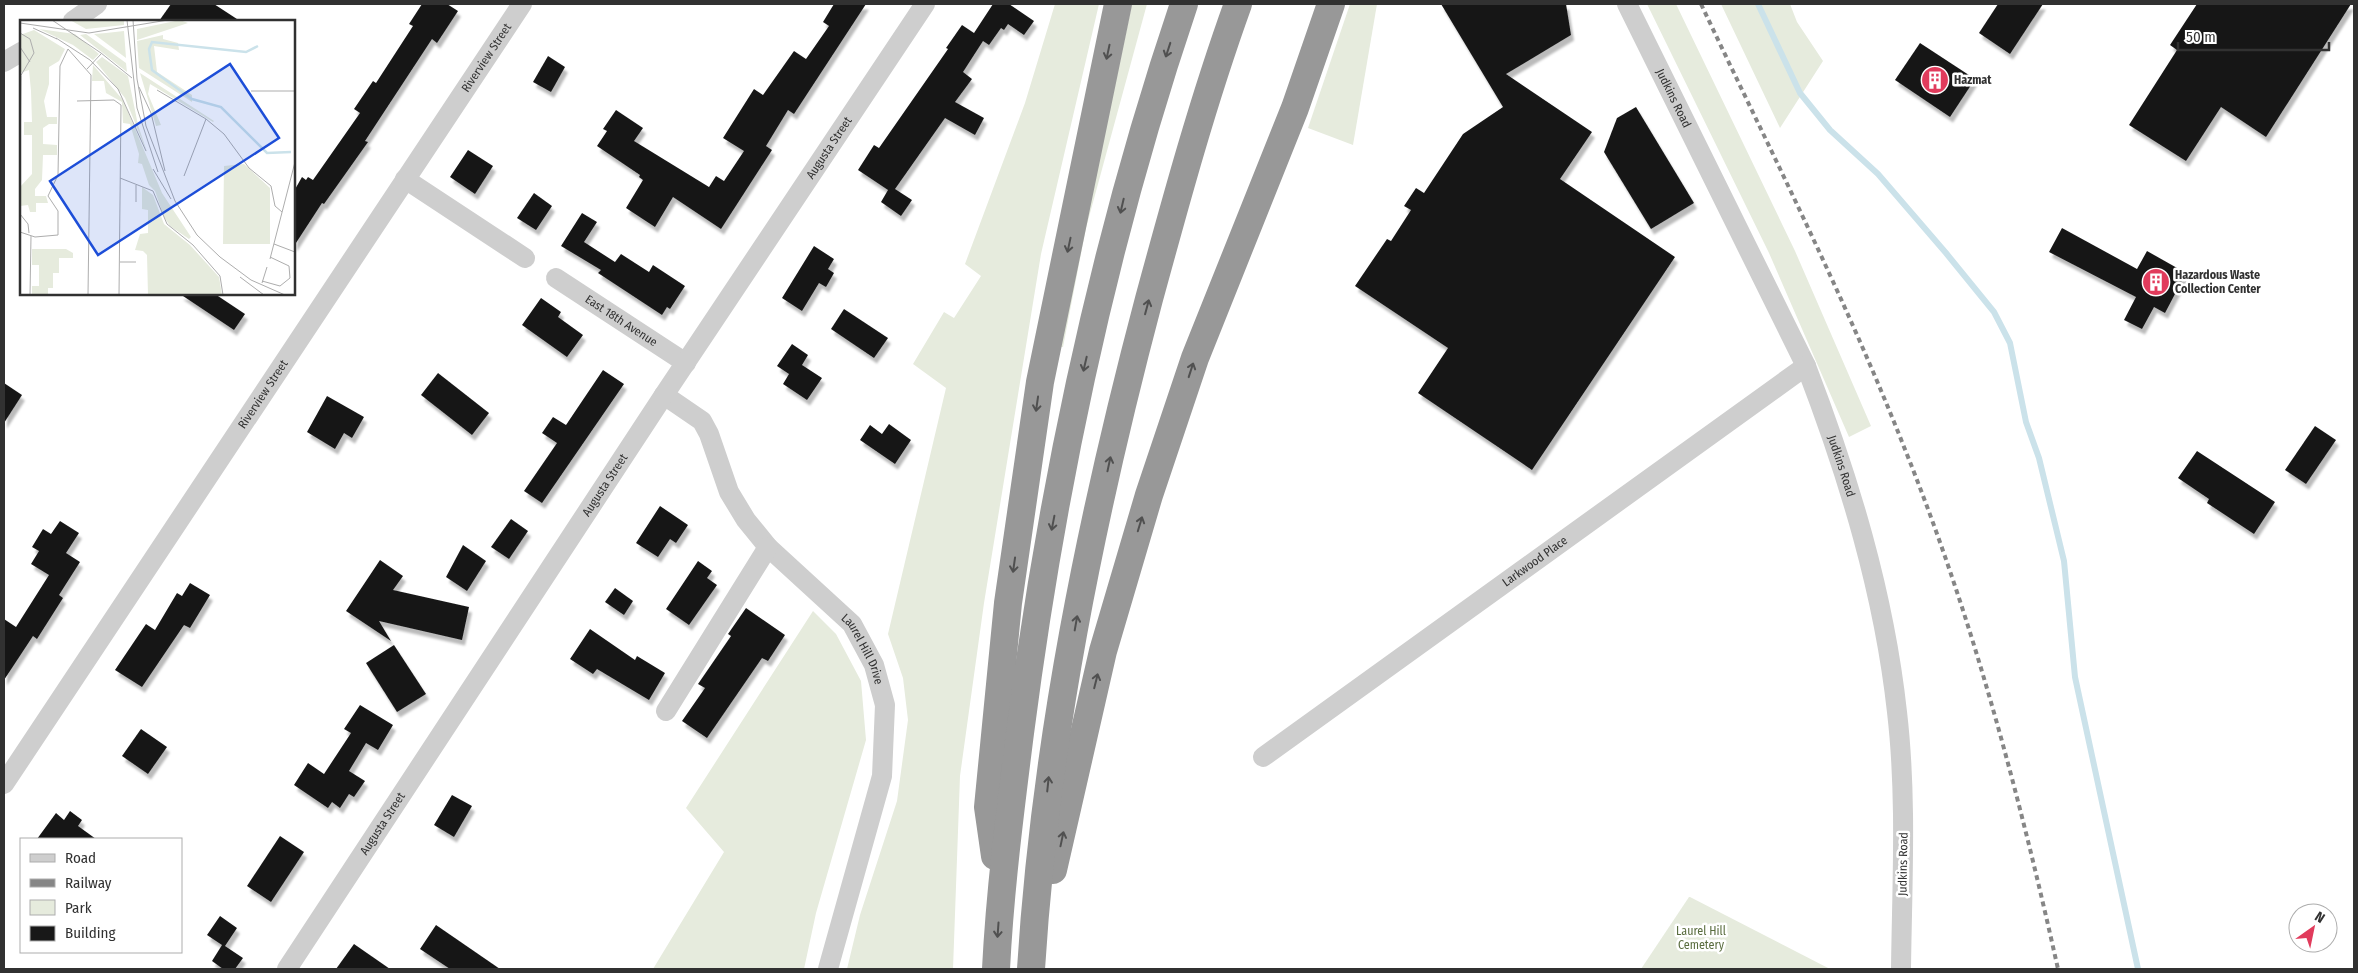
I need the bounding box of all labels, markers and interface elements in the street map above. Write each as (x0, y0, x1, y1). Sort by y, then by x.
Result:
inset map (20, 20, 295, 295)
scale bar (2178, 20, 2329, 52)
street label: Riverview Street (459, 21, 514, 95)
text: 50 m (2186, 28, 2216, 46)
one-way arrow (1163, 42, 1173, 58)
one-way arrow (1103, 43, 1112, 59)
building icon: Hazmat (1920, 65, 1950, 95)
street label: Judkins Road (1653, 66, 1694, 130)
place label: Hazmat (1954, 73, 1992, 87)
street label: Augusta Street (803, 114, 855, 181)
one-way arrow (1117, 197, 1126, 213)
one-way arrow (1064, 237, 1073, 253)
building icon: Hazardous Waste Collection Center (2141, 267, 2171, 297)
place label: Hazardous Waste Collection Center (2175, 268, 2261, 296)
street label: East 18th Avenue (583, 292, 660, 349)
one-way arrow (1143, 299, 1153, 315)
one-way arrow (1080, 355, 1089, 371)
street label: Riverview Street (235, 357, 291, 431)
one-way arrow (1187, 363, 1196, 378)
one-way arrow (1032, 396, 1042, 412)
street label: Judkins Road (1825, 433, 1858, 498)
street label: Augusta Street (579, 451, 630, 519)
one-way arrow (1104, 457, 1114, 473)
one-way arrow (1047, 515, 1057, 531)
one-way arrow (1135, 516, 1145, 532)
street label: Larkwood Place (1500, 533, 1570, 589)
one-way arrow (1008, 557, 1018, 573)
street label: Laurel Hill Drive (839, 611, 886, 686)
one-way arrow (1071, 616, 1081, 632)
one-way arrow (1092, 673, 1101, 689)
one-way arrow (1043, 776, 1053, 792)
street label: Augusta Street (357, 790, 408, 857)
one-way arrow (1057, 832, 1067, 848)
street label: Judkins Road (1895, 832, 1911, 896)
legend (20, 838, 182, 953)
text: Road (65, 849, 96, 867)
text: Railway (65, 874, 112, 892)
text: Park (65, 899, 92, 917)
north arrow (2288, 903, 2338, 953)
text: N (2312, 908, 2328, 927)
one-way arrow (993, 921, 1002, 937)
text: Building (65, 924, 116, 942)
park label: Laurel Hill Cemetery (1676, 924, 1726, 952)

